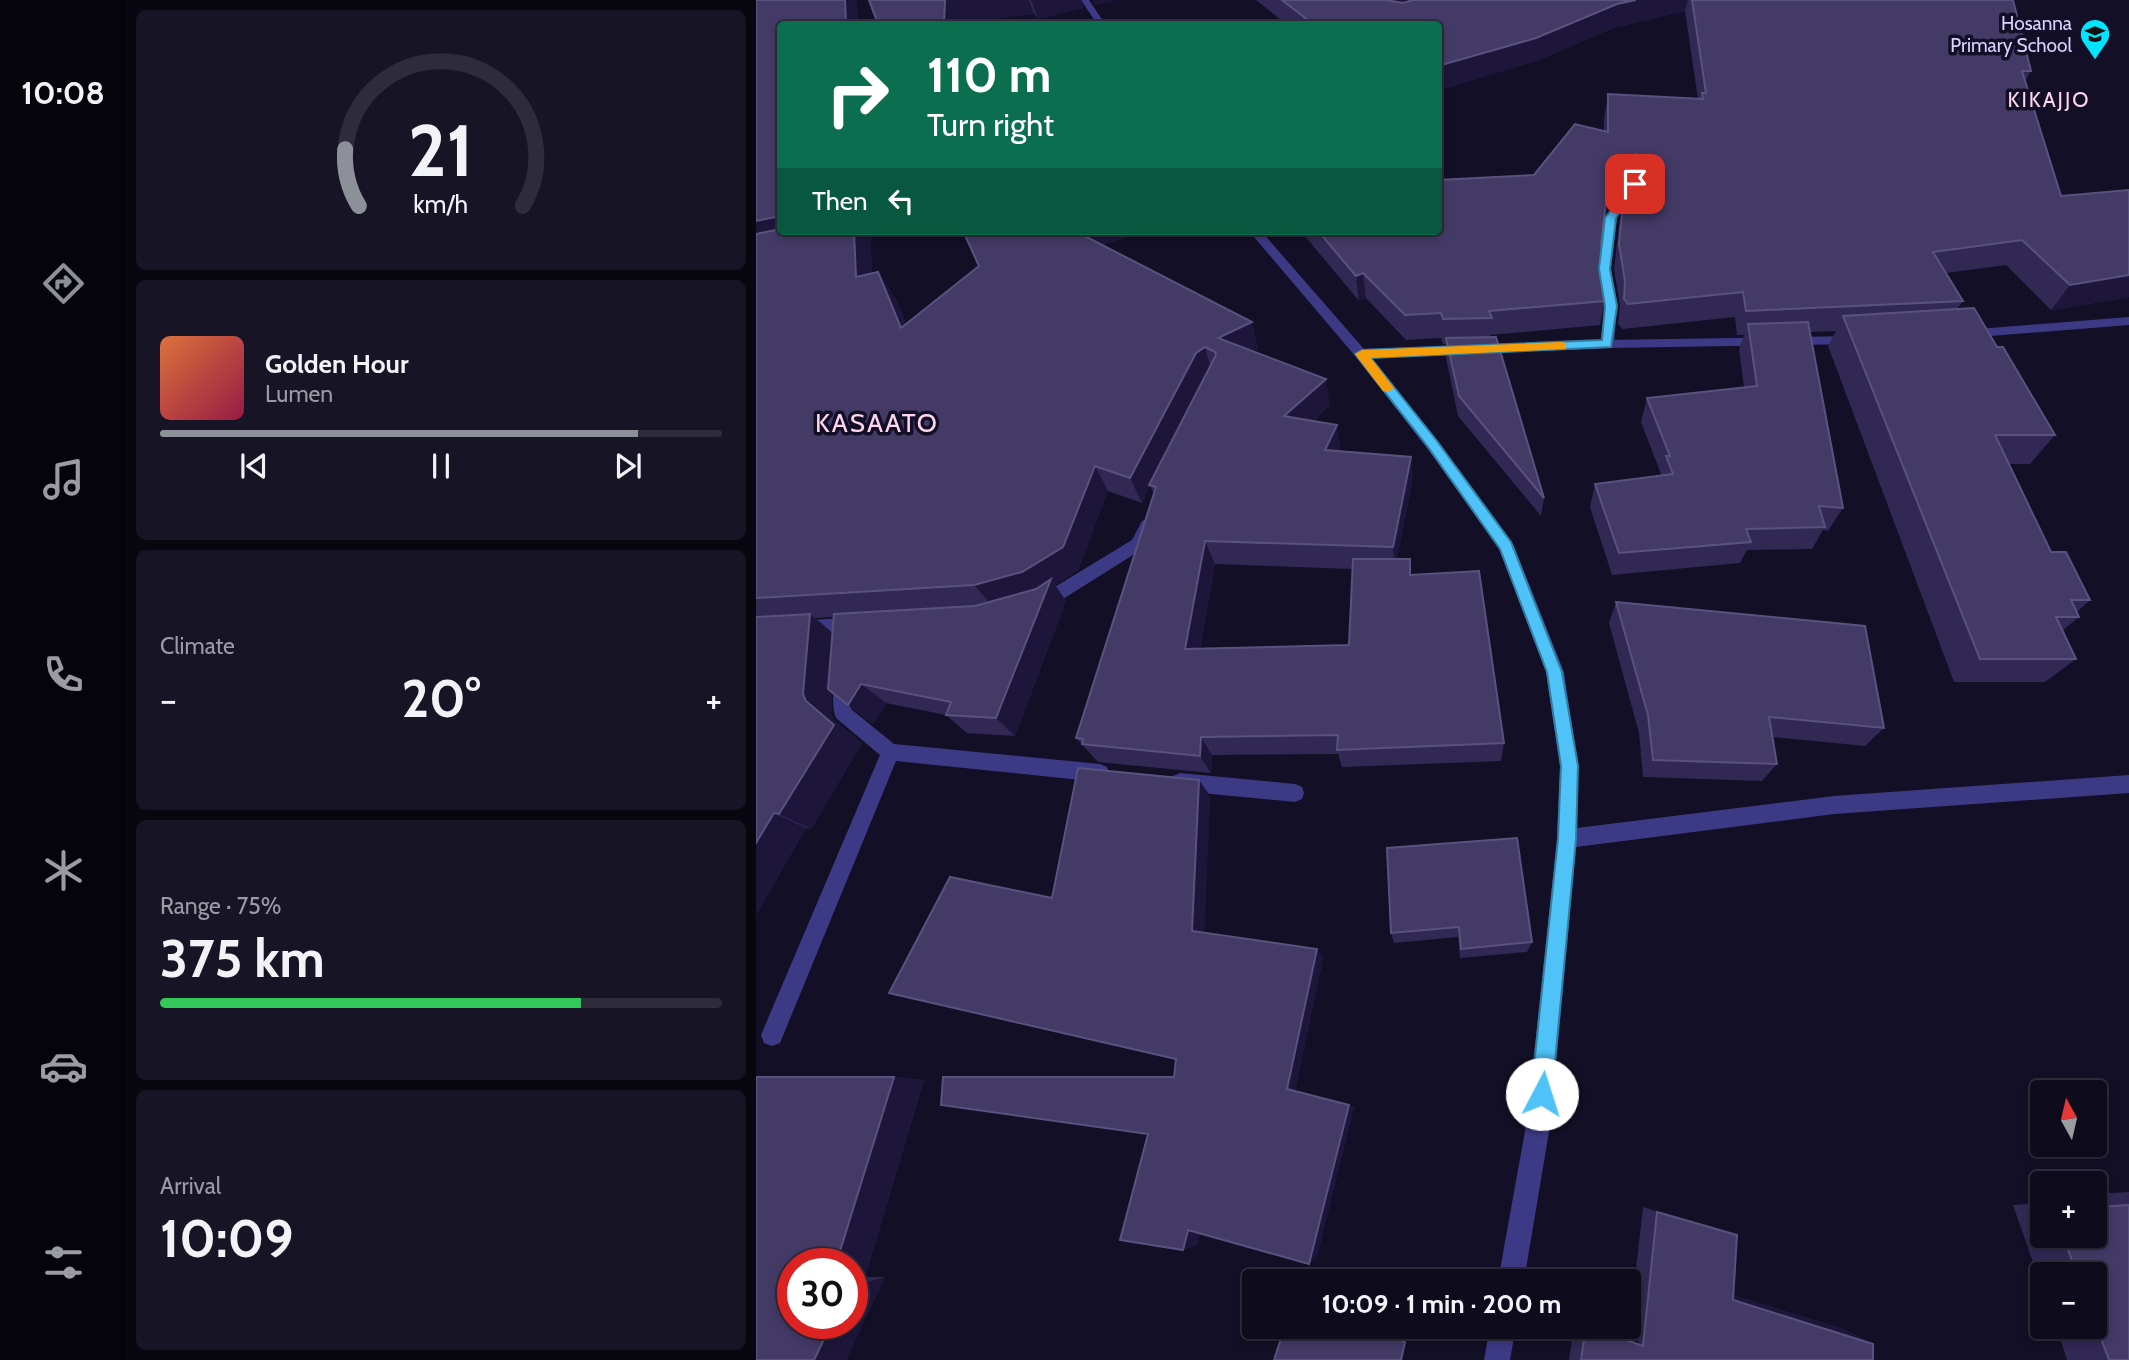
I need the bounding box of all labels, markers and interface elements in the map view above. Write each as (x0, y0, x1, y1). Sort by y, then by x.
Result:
place label: Hosanna Primary School (1950, 12, 2073, 57)
school or university icon: Hosanna Primary School (2078, 17, 2112, 61)
text: 110 m (927, 45, 1051, 104)
icon: right (812, 49, 903, 140)
text: 10:08 (21, 73, 105, 112)
district label: KIKAJJO (2008, 87, 2090, 112)
text: Turn right (927, 105, 1054, 144)
text: 21 (408, 106, 474, 194)
pin (1605, 154, 1665, 214)
icon: arrive (1616, 165, 1654, 203)
icon: left (882, 182, 920, 220)
text: Then (812, 185, 868, 217)
text: km/h (414, 189, 468, 219)
icon: directions (39, 259, 88, 308)
text: Golden Hour (265, 348, 408, 380)
text: Lumen (265, 380, 333, 408)
district label: KASAATO (815, 407, 939, 439)
icon: previous (235, 447, 273, 485)
icon: pause (422, 447, 460, 485)
icon: next (609, 447, 647, 485)
icon: music (39, 455, 88, 504)
text: Climate (160, 632, 235, 660)
icon: phone (39, 650, 88, 699)
text: 20° (401, 667, 481, 730)
text: − (160, 676, 177, 723)
text: + (705, 676, 722, 723)
icon: climate (39, 846, 88, 895)
text: Range · 75% (160, 892, 281, 920)
text: 375 km (160, 927, 325, 990)
icon: car (39, 1042, 88, 1091)
position arrow (1505, 1057, 1579, 1131)
north arrow (2030, 1080, 2107, 1157)
map controls (2030, 1080, 2107, 1339)
button: + (2030, 1171, 2107, 1248)
text: Arrival (160, 1172, 221, 1200)
text: 10:09 (160, 1207, 293, 1270)
icon: filters (39, 1238, 88, 1287)
speed limit sign: 30 (777, 1248, 868, 1339)
button: − (2030, 1262, 2107, 1339)
text: 10:09 · 1 min · 200 m (1322, 1288, 1561, 1320)

